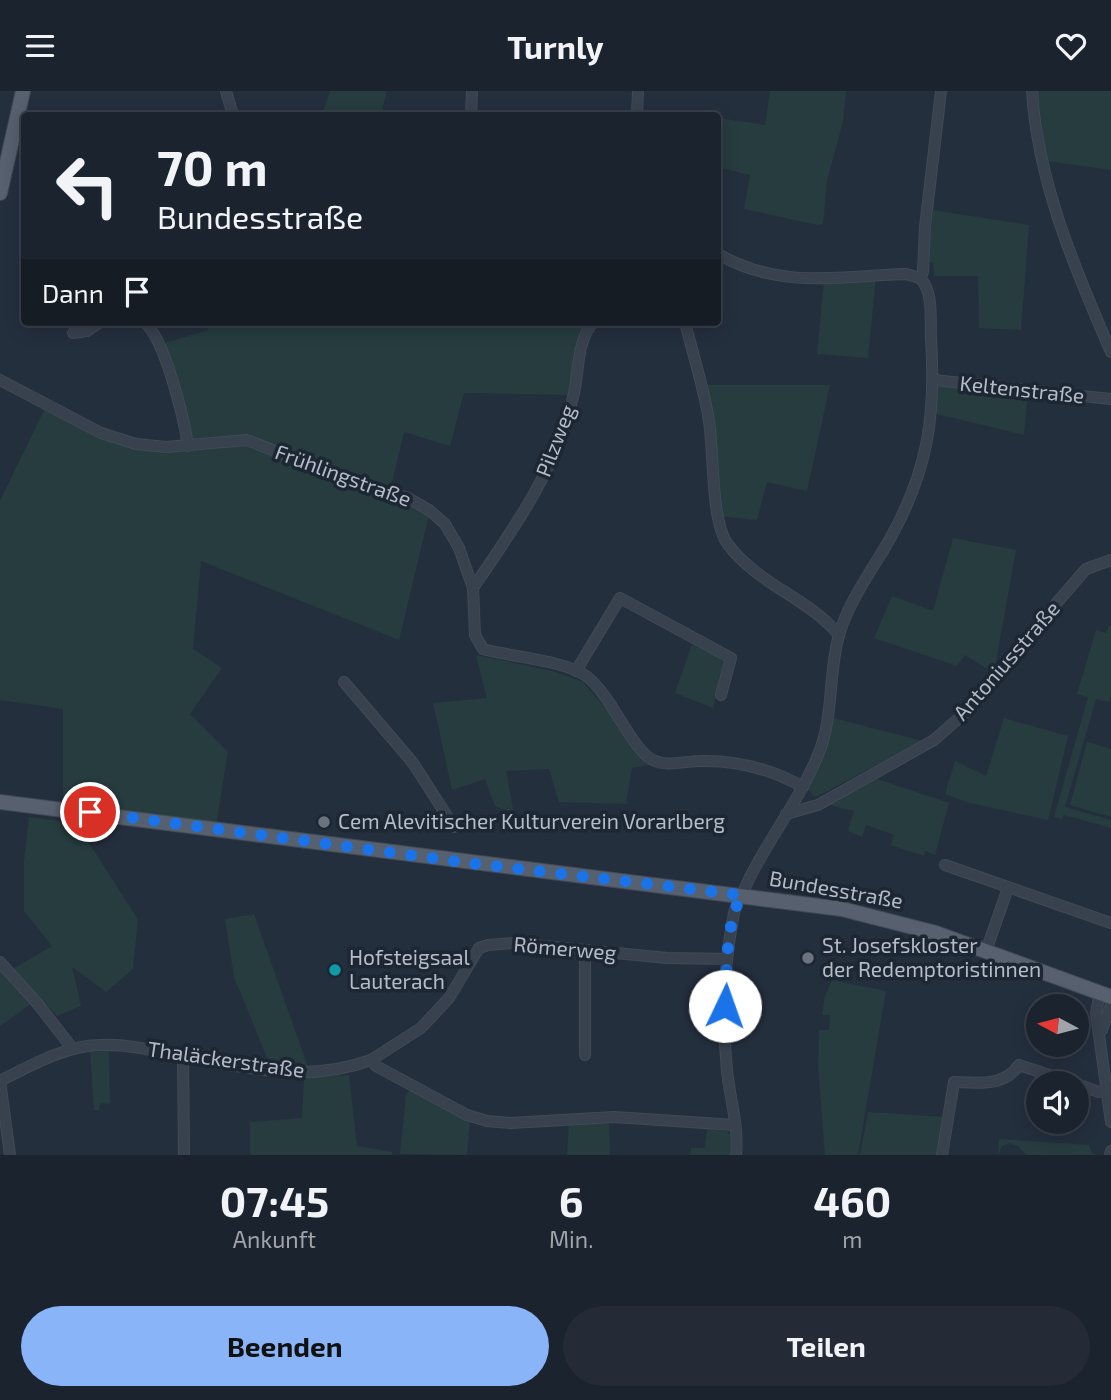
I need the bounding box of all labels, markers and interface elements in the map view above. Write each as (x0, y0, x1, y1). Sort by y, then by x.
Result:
icon: menu (21, 27, 59, 65)
text: Turnly (507, 27, 604, 65)
icon: heart (1052, 27, 1090, 65)
text: 70 m (157, 137, 268, 196)
icon: left (42, 140, 133, 231)
text: Bundesstraße (157, 197, 363, 235)
icon: arrive (118, 273, 156, 311)
text: Dann (42, 277, 104, 308)
street label: Keltenstraße (959, 370, 1086, 407)
street label: Pilzweg (530, 401, 580, 480)
street label: Frühlingstraße (272, 438, 415, 511)
street label: Antoniusstraße (947, 595, 1064, 725)
pin (60, 782, 120, 842)
icon: arrive (71, 793, 109, 831)
place label: Cem Alevitischer Kulturverein Vorarlberg (338, 808, 725, 833)
marker: Cem Alevitischer Kulturverein Vorarlberg (316, 814, 332, 830)
street label: Bundesstraße (767, 864, 905, 913)
street label: Römerweg (513, 931, 618, 964)
place label: St. Josefskloster der Redemptoristinnen (822, 932, 1041, 981)
place label: Hofsteigsaal Lauterach (349, 944, 471, 993)
marker: St. Josefskloster der Redemptoristinnen (800, 950, 816, 966)
marker: Hofsteigsaal Lauterach (327, 962, 343, 978)
position arrow (688, 969, 762, 1043)
north arrow (1026, 994, 1088, 1057)
map controls (1026, 994, 1089, 1134)
street label: Thaläckerstraße (146, 1035, 306, 1082)
button: sound (1026, 1071, 1089, 1134)
text: 07:45 (220, 1175, 329, 1225)
text: 6 (559, 1175, 584, 1225)
text: 460 (813, 1175, 891, 1225)
text: Ankunft (233, 1225, 316, 1253)
text: Min. (549, 1225, 593, 1253)
text: m (842, 1225, 862, 1253)
button: Beenden (21, 1306, 549, 1386)
button: Teilen (563, 1306, 1090, 1386)

